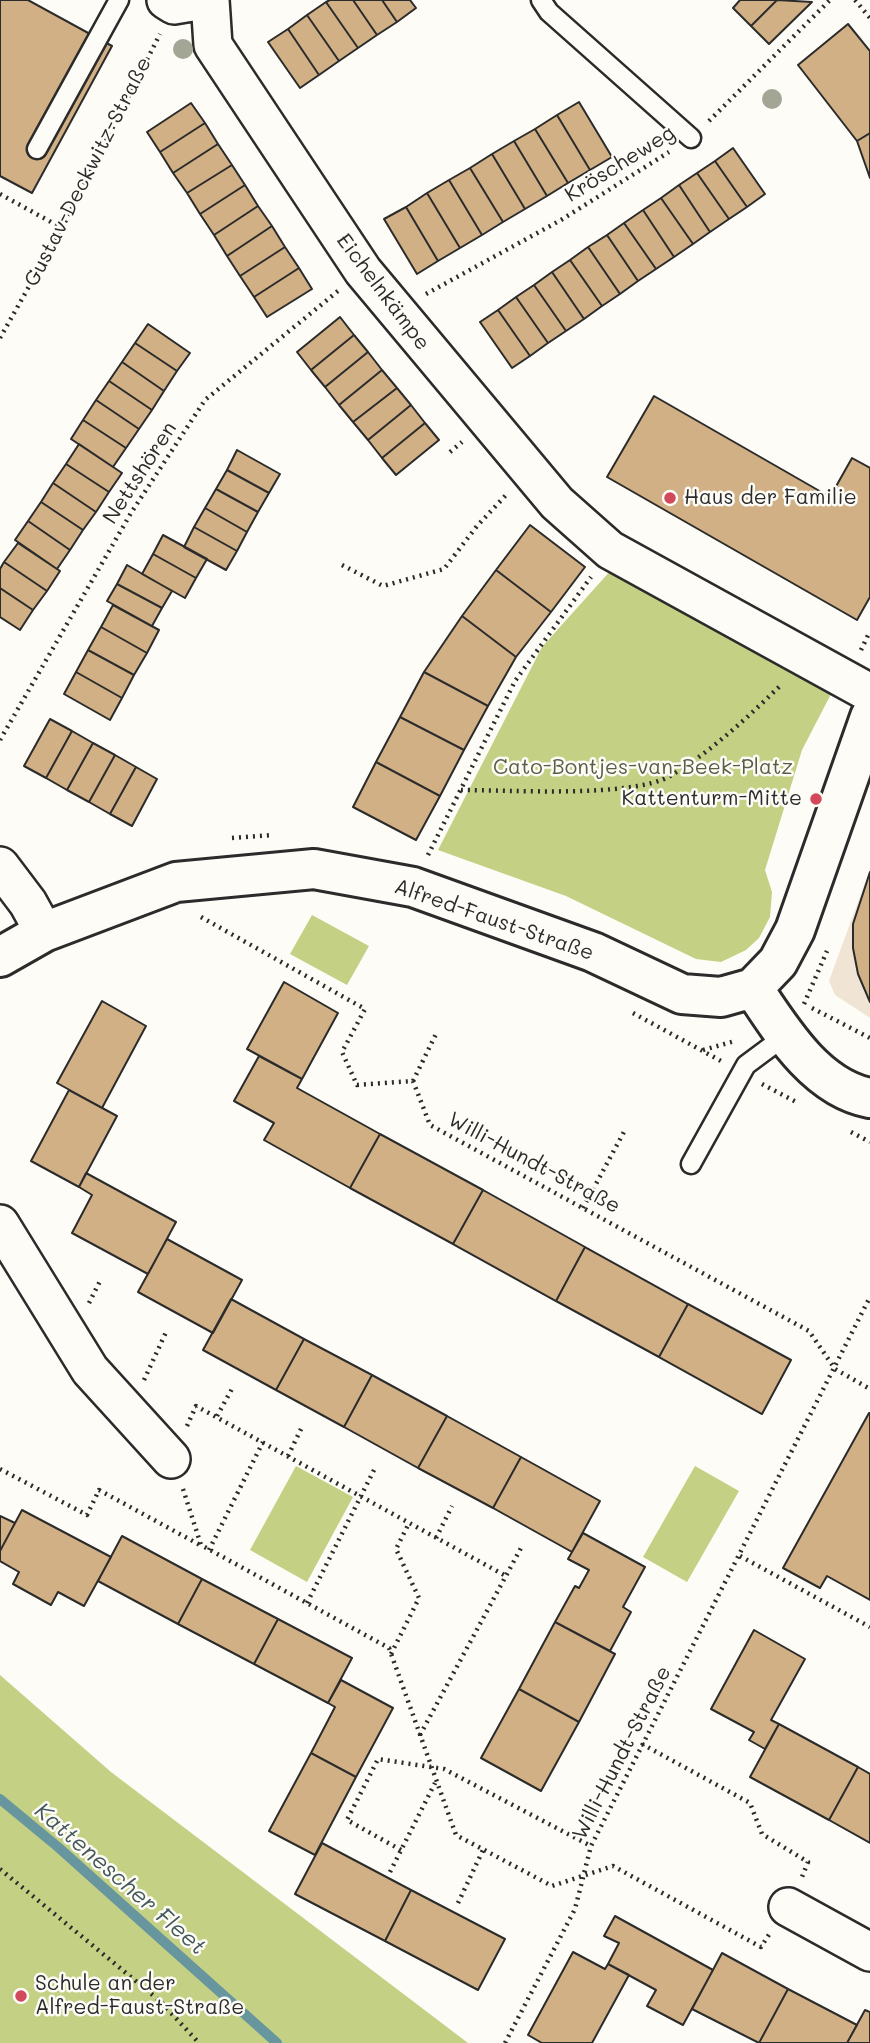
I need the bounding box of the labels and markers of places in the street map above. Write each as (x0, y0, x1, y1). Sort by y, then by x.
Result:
place label: Haus der Familie (684, 485, 857, 511)
marker: Haus der Familie (662, 490, 678, 506)
place label: Kattenturm-Mitte (622, 786, 802, 812)
marker: Kattenturm-Mitte (808, 791, 824, 807)
place label: Schule an der Alfred-Faust-Straße (35, 1971, 244, 2021)
marker: Schule an der Alfred-Faust-Straße (13, 1988, 29, 2004)

